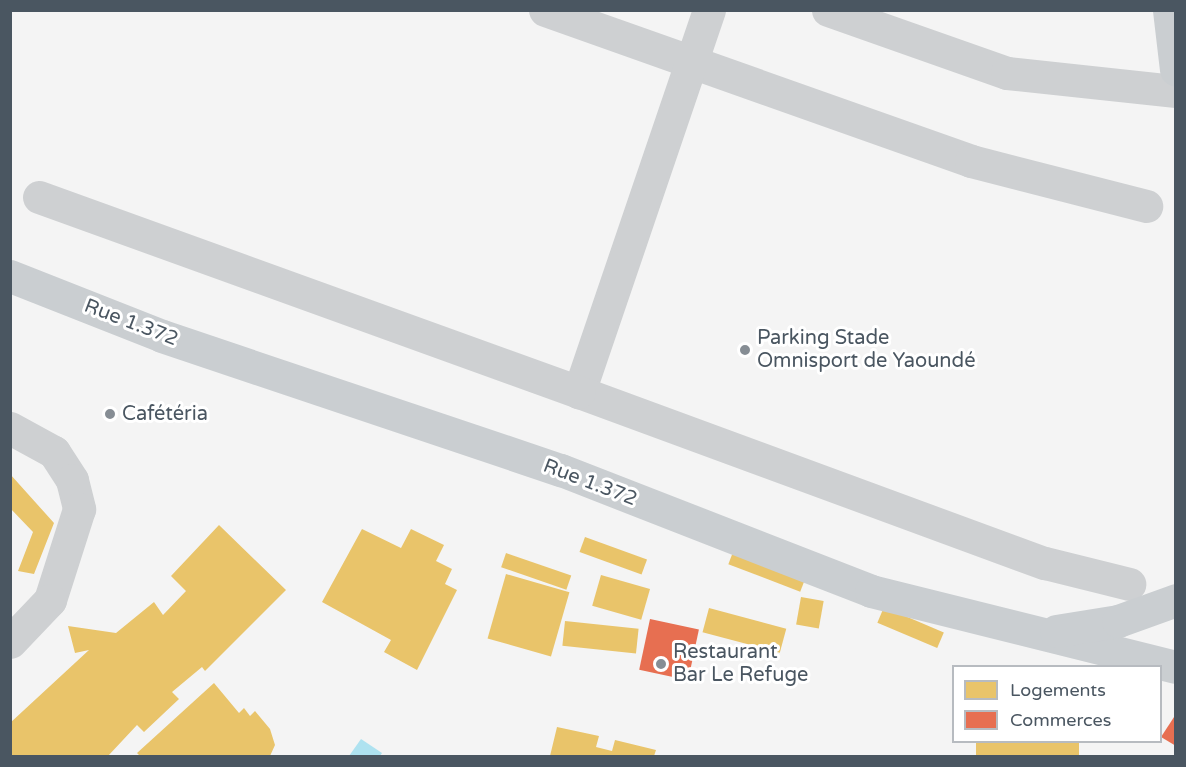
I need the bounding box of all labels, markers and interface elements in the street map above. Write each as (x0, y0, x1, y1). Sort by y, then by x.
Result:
street label: Rue 1.372 (81, 294, 181, 352)
place label: Parking Stade Omnisport de Yaoundé (757, 326, 975, 373)
marker: Parking Stade Omnisport de Yaoundé (738, 343, 752, 357)
place label: Cafétéria (122, 402, 208, 426)
marker: Cafétéria (103, 407, 117, 421)
street label: Rue 1.372 (540, 454, 640, 512)
place label: Restaurant Bar Le Refuge (673, 640, 808, 687)
marker: Restaurant Bar Le Refuge (654, 657, 668, 671)
legend (952, 665, 1162, 743)
text: Logements (1010, 679, 1106, 701)
text: Commerces (1010, 709, 1111, 731)

